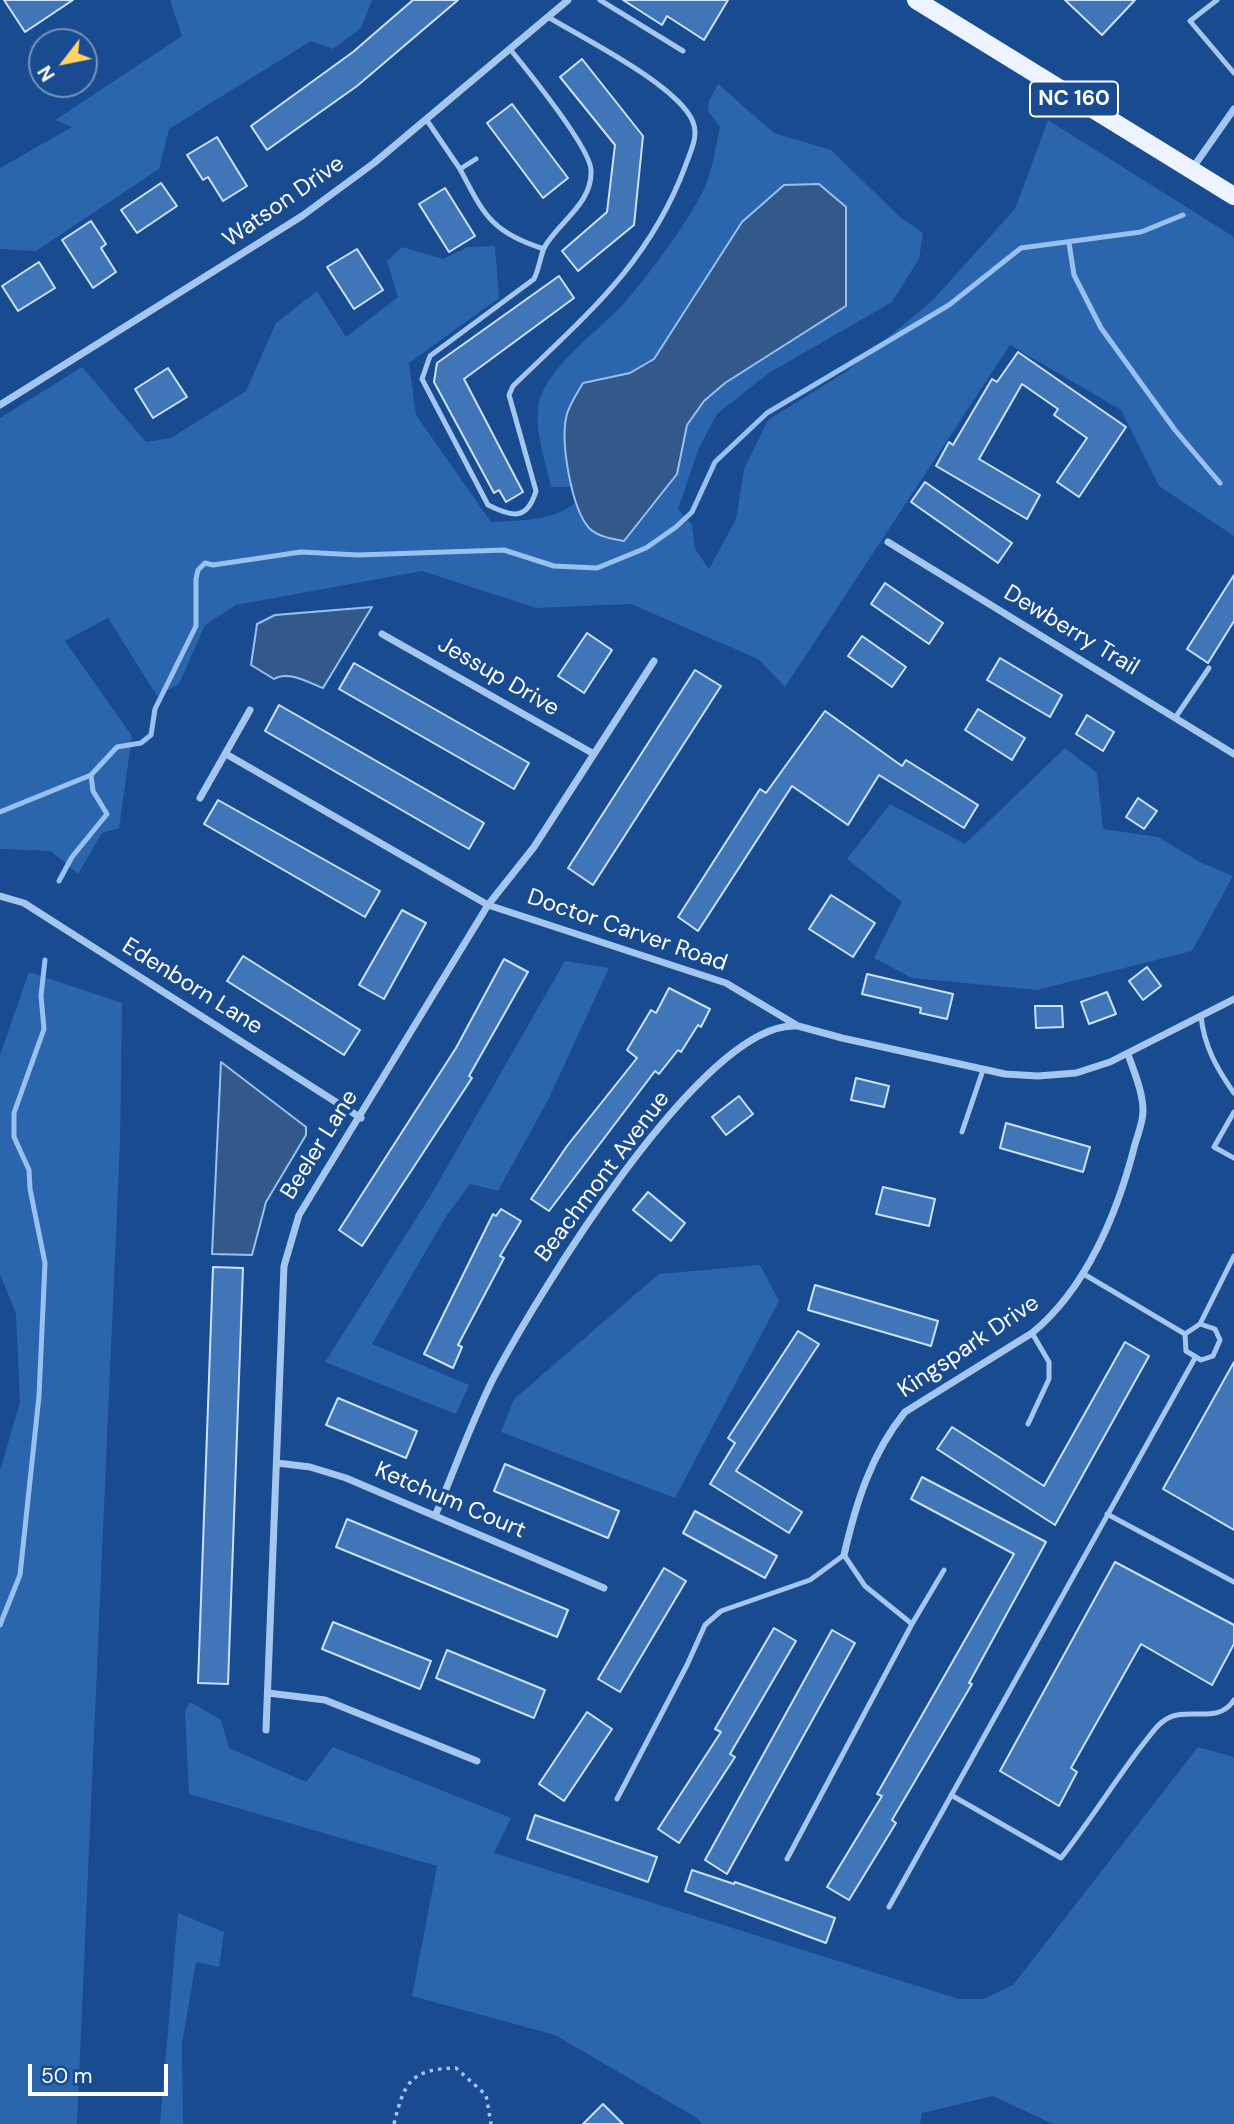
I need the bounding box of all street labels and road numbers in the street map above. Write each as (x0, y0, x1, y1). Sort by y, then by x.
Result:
road number: NC 160 (1030, 82, 1118, 116)
street label: Watson Drive (218, 150, 350, 254)
street label: Dewberry Trail (998, 580, 1144, 682)
street label: Jessup Drive (432, 631, 564, 723)
street label: Doctor Carver Road (523, 884, 731, 978)
street label: Edenborn Lane (117, 933, 267, 1041)
street label: Beeler Lane (276, 1085, 364, 1205)
street label: Beachmont Avenue (530, 1086, 676, 1268)
street label: Kingspark Drive (893, 1290, 1045, 1404)
street label: Ketchum Court (370, 1457, 530, 1545)

